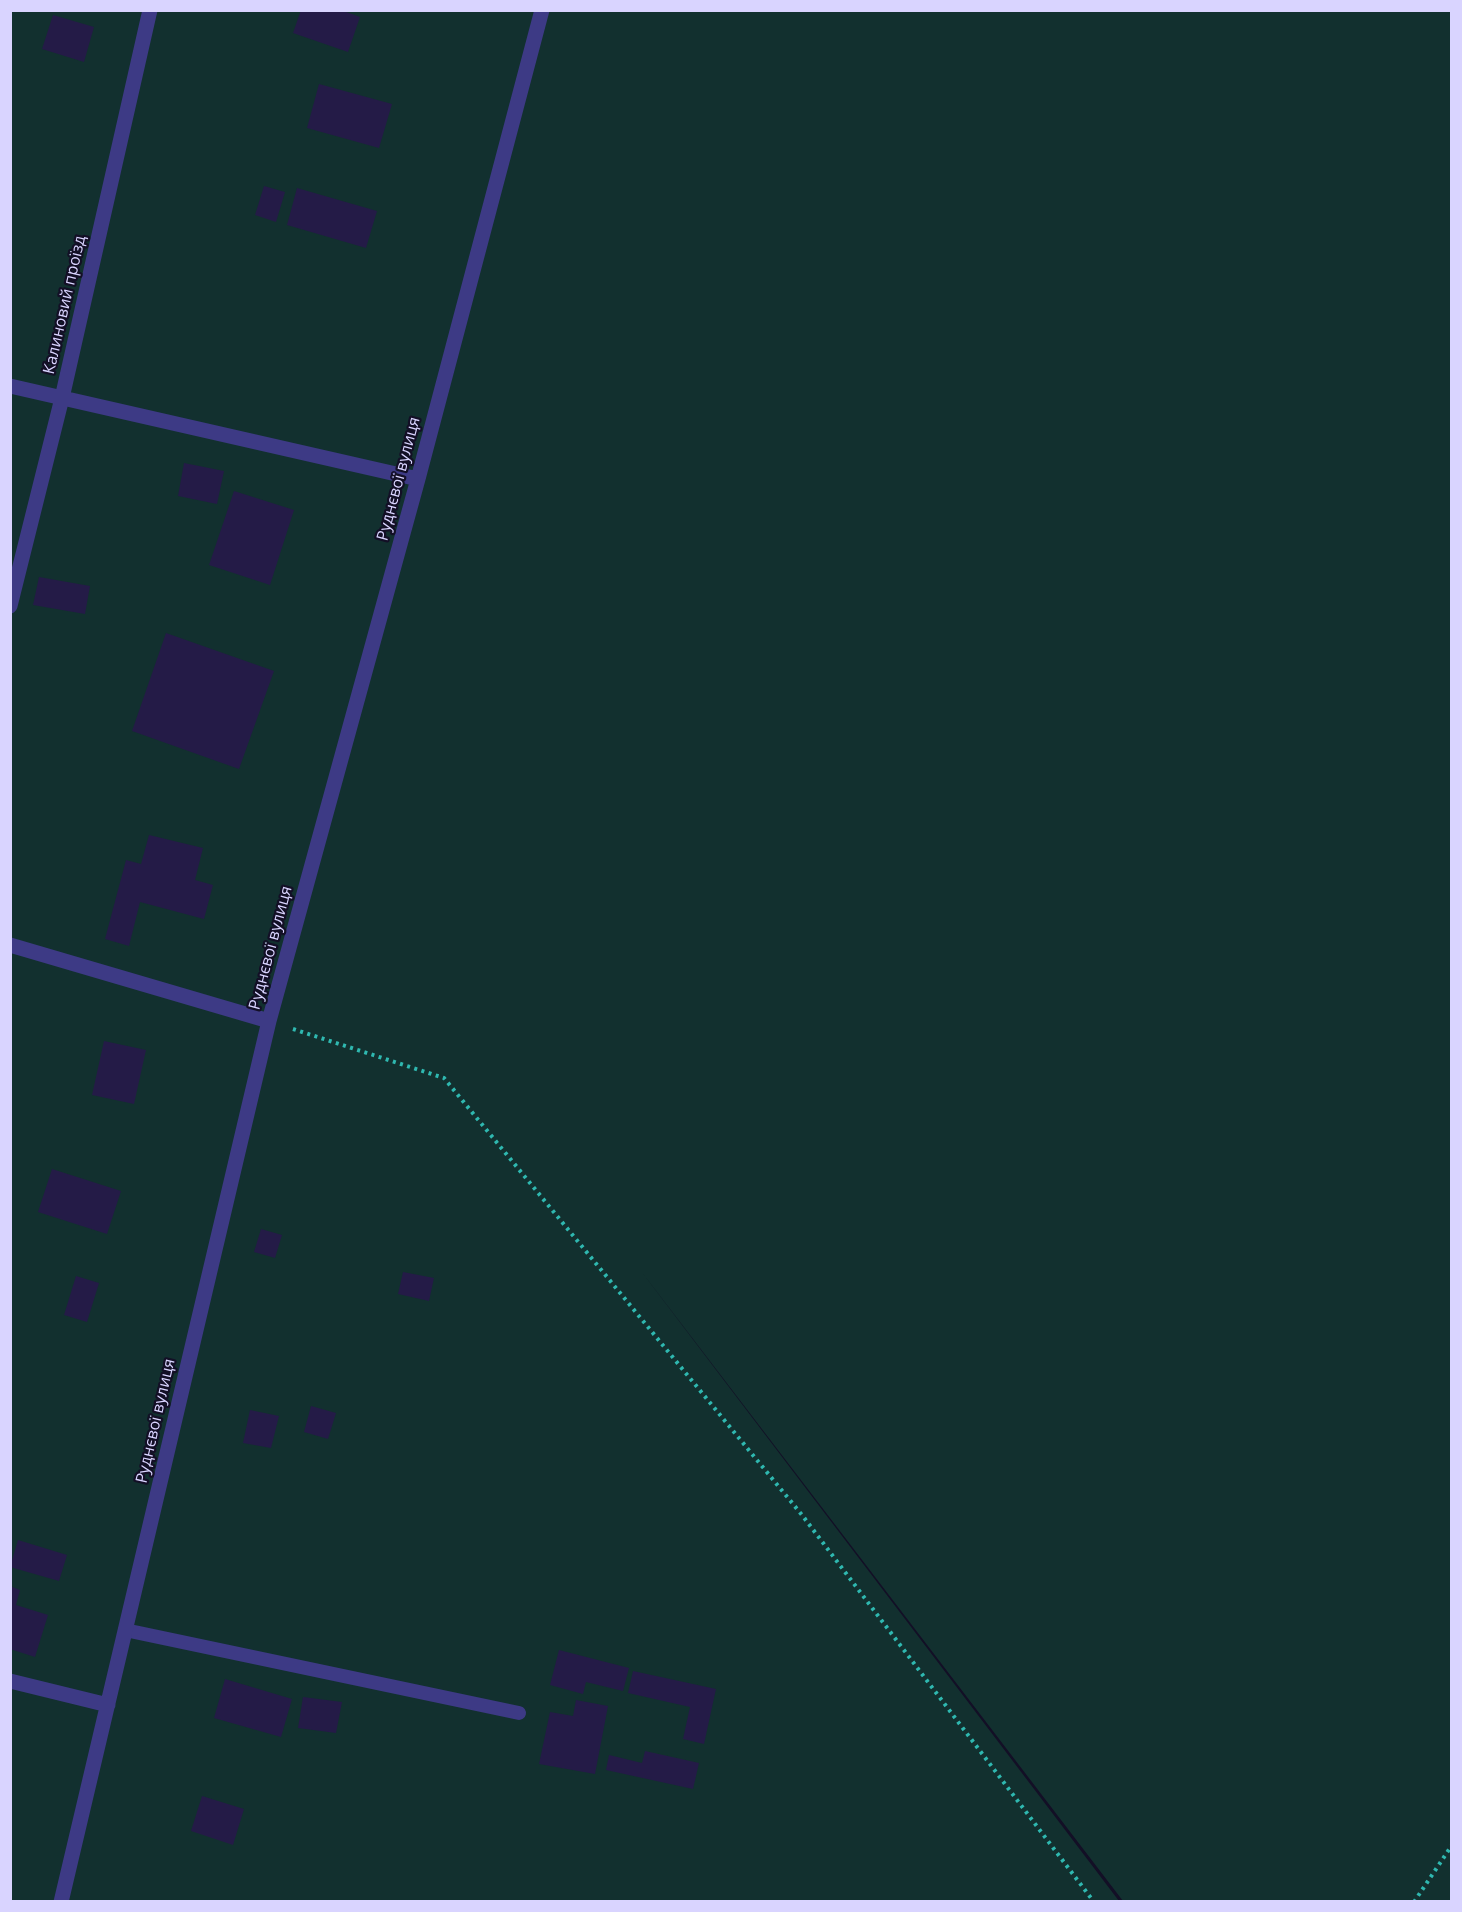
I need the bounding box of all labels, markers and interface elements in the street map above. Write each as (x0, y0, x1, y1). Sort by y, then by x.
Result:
street label: Калиновий проїзд (40, 234, 90, 376)
street label: Руднєвої вулиця (373, 415, 425, 543)
street label: Руднєвої вулиця (245, 884, 297, 1012)
street label: Руднєвої вулиця (132, 1357, 180, 1485)

